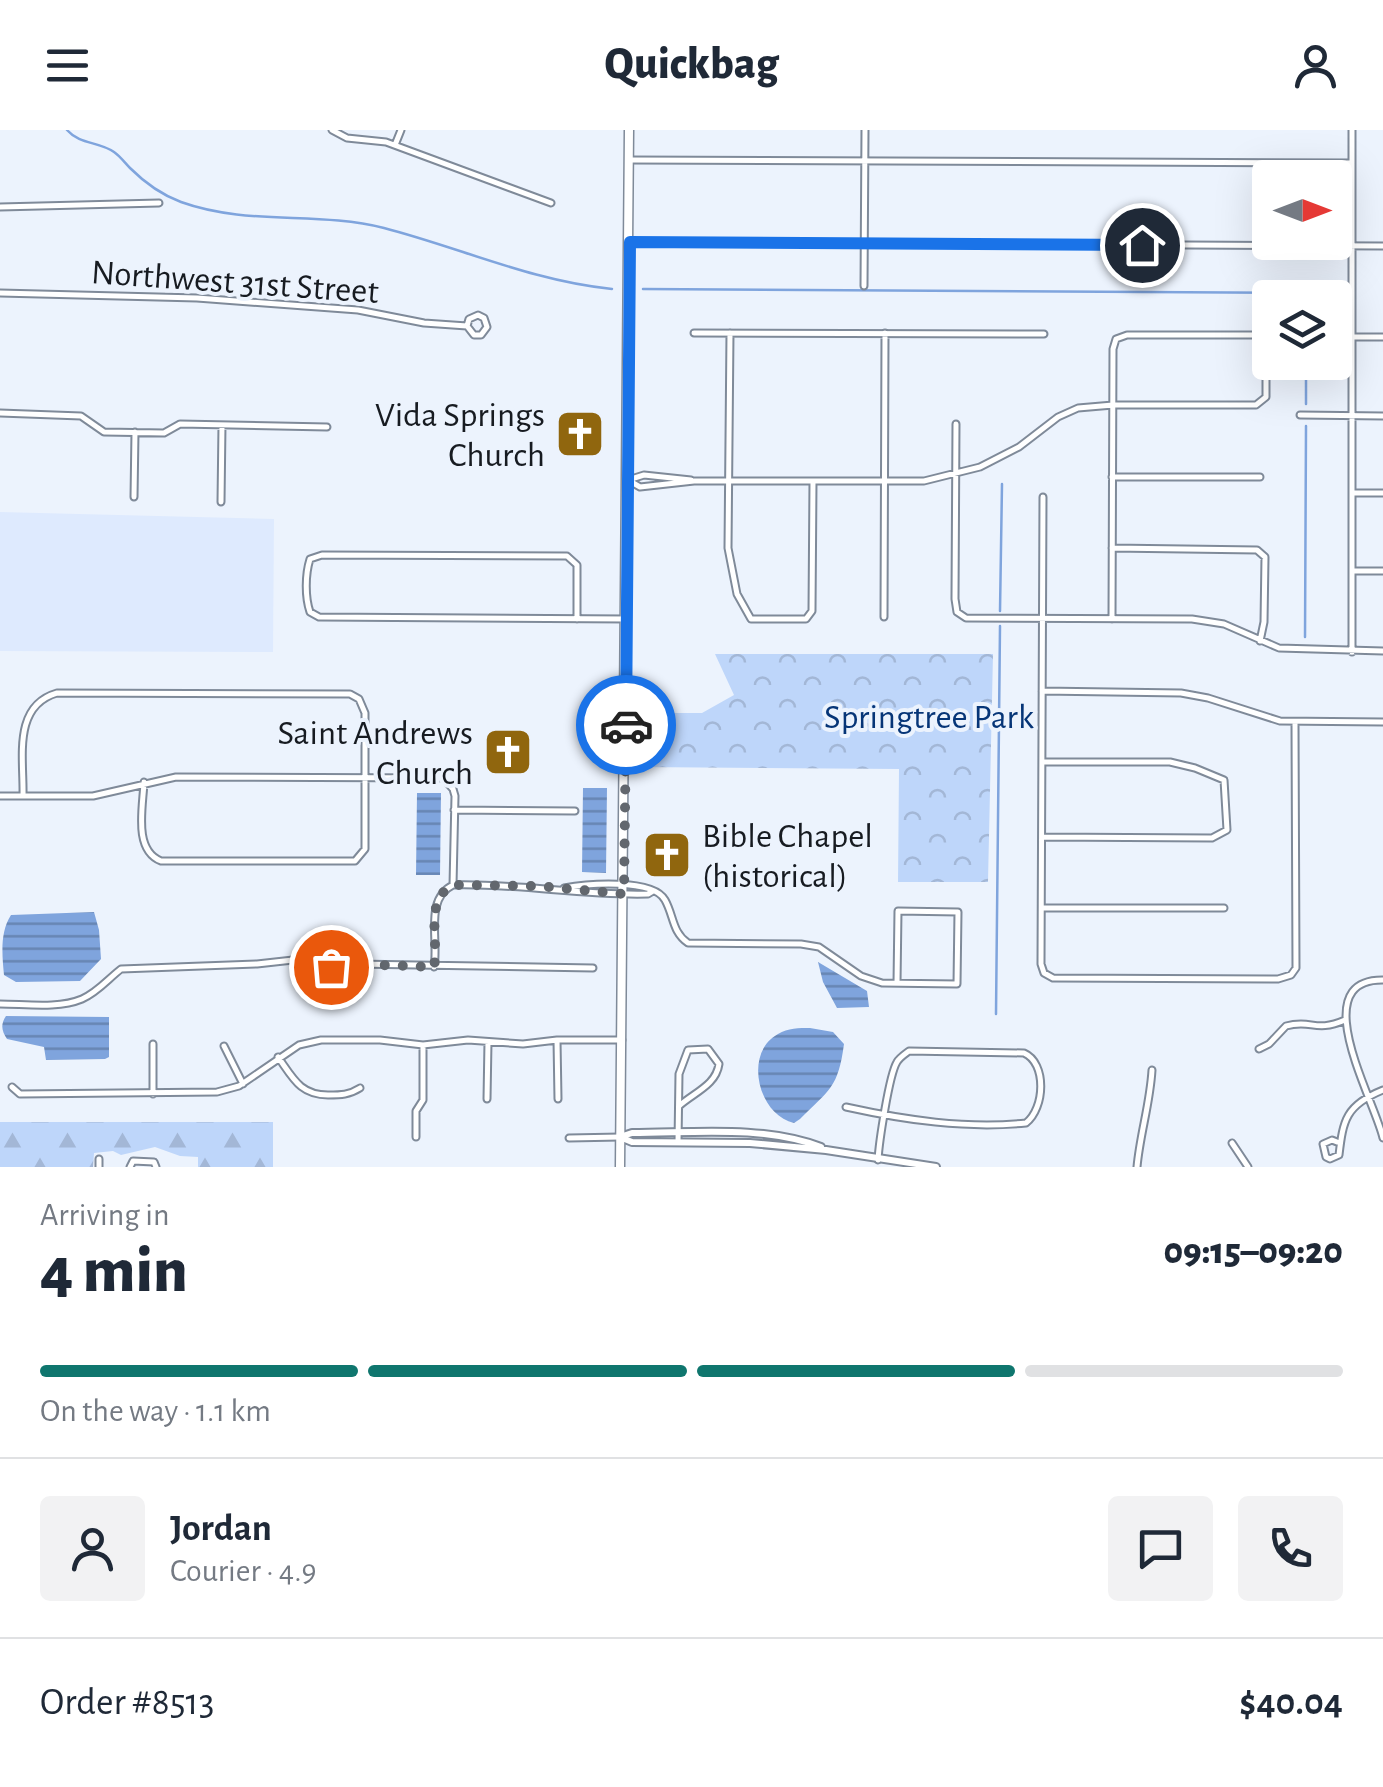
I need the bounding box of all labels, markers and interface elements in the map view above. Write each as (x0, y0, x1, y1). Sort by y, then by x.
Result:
icon: menu (40, 38, 95, 93)
icon: person (1288, 38, 1343, 93)
text: Quickbag (604, 42, 779, 87)
north arrow (1252, 160, 1352, 260)
map controls (1252, 160, 1352, 380)
pin (1100, 203, 1185, 288)
icon: home (1115, 218, 1170, 273)
street label: Northwest 31st Street (90, 255, 380, 310)
button: layers (1252, 280, 1352, 380)
place label: Vida Springs Church (375, 398, 545, 473)
church icon: Vida Springs Church (554, 408, 606, 460)
courier (576, 675, 676, 775)
icon: car (599, 698, 654, 753)
park label: Springtree Park (824, 700, 1034, 735)
place label: Saint Andrews Church (278, 716, 473, 791)
church icon: Saint Andrews Church (482, 726, 534, 778)
place label: Bible Chapel (historical) (702, 819, 873, 894)
church icon: Bible Chapel (historical) (641, 829, 693, 881)
pin (289, 925, 374, 1010)
icon: bag (304, 940, 359, 995)
text: Arriving in (40, 1199, 169, 1231)
text: 09:15–09:20 (1163, 1233, 1343, 1271)
text: 4 min (40, 1239, 188, 1304)
text: On the way · 1.1 km (40, 1395, 271, 1427)
button: person (40, 1496, 145, 1601)
button: chat (1108, 1496, 1213, 1601)
button: phone (1238, 1496, 1343, 1601)
text: Jordan (170, 1510, 272, 1548)
text: Courier · 4.9 (170, 1555, 317, 1587)
text: Order #8513 (40, 1684, 214, 1722)
text: $40.04 (1239, 1684, 1343, 1722)

